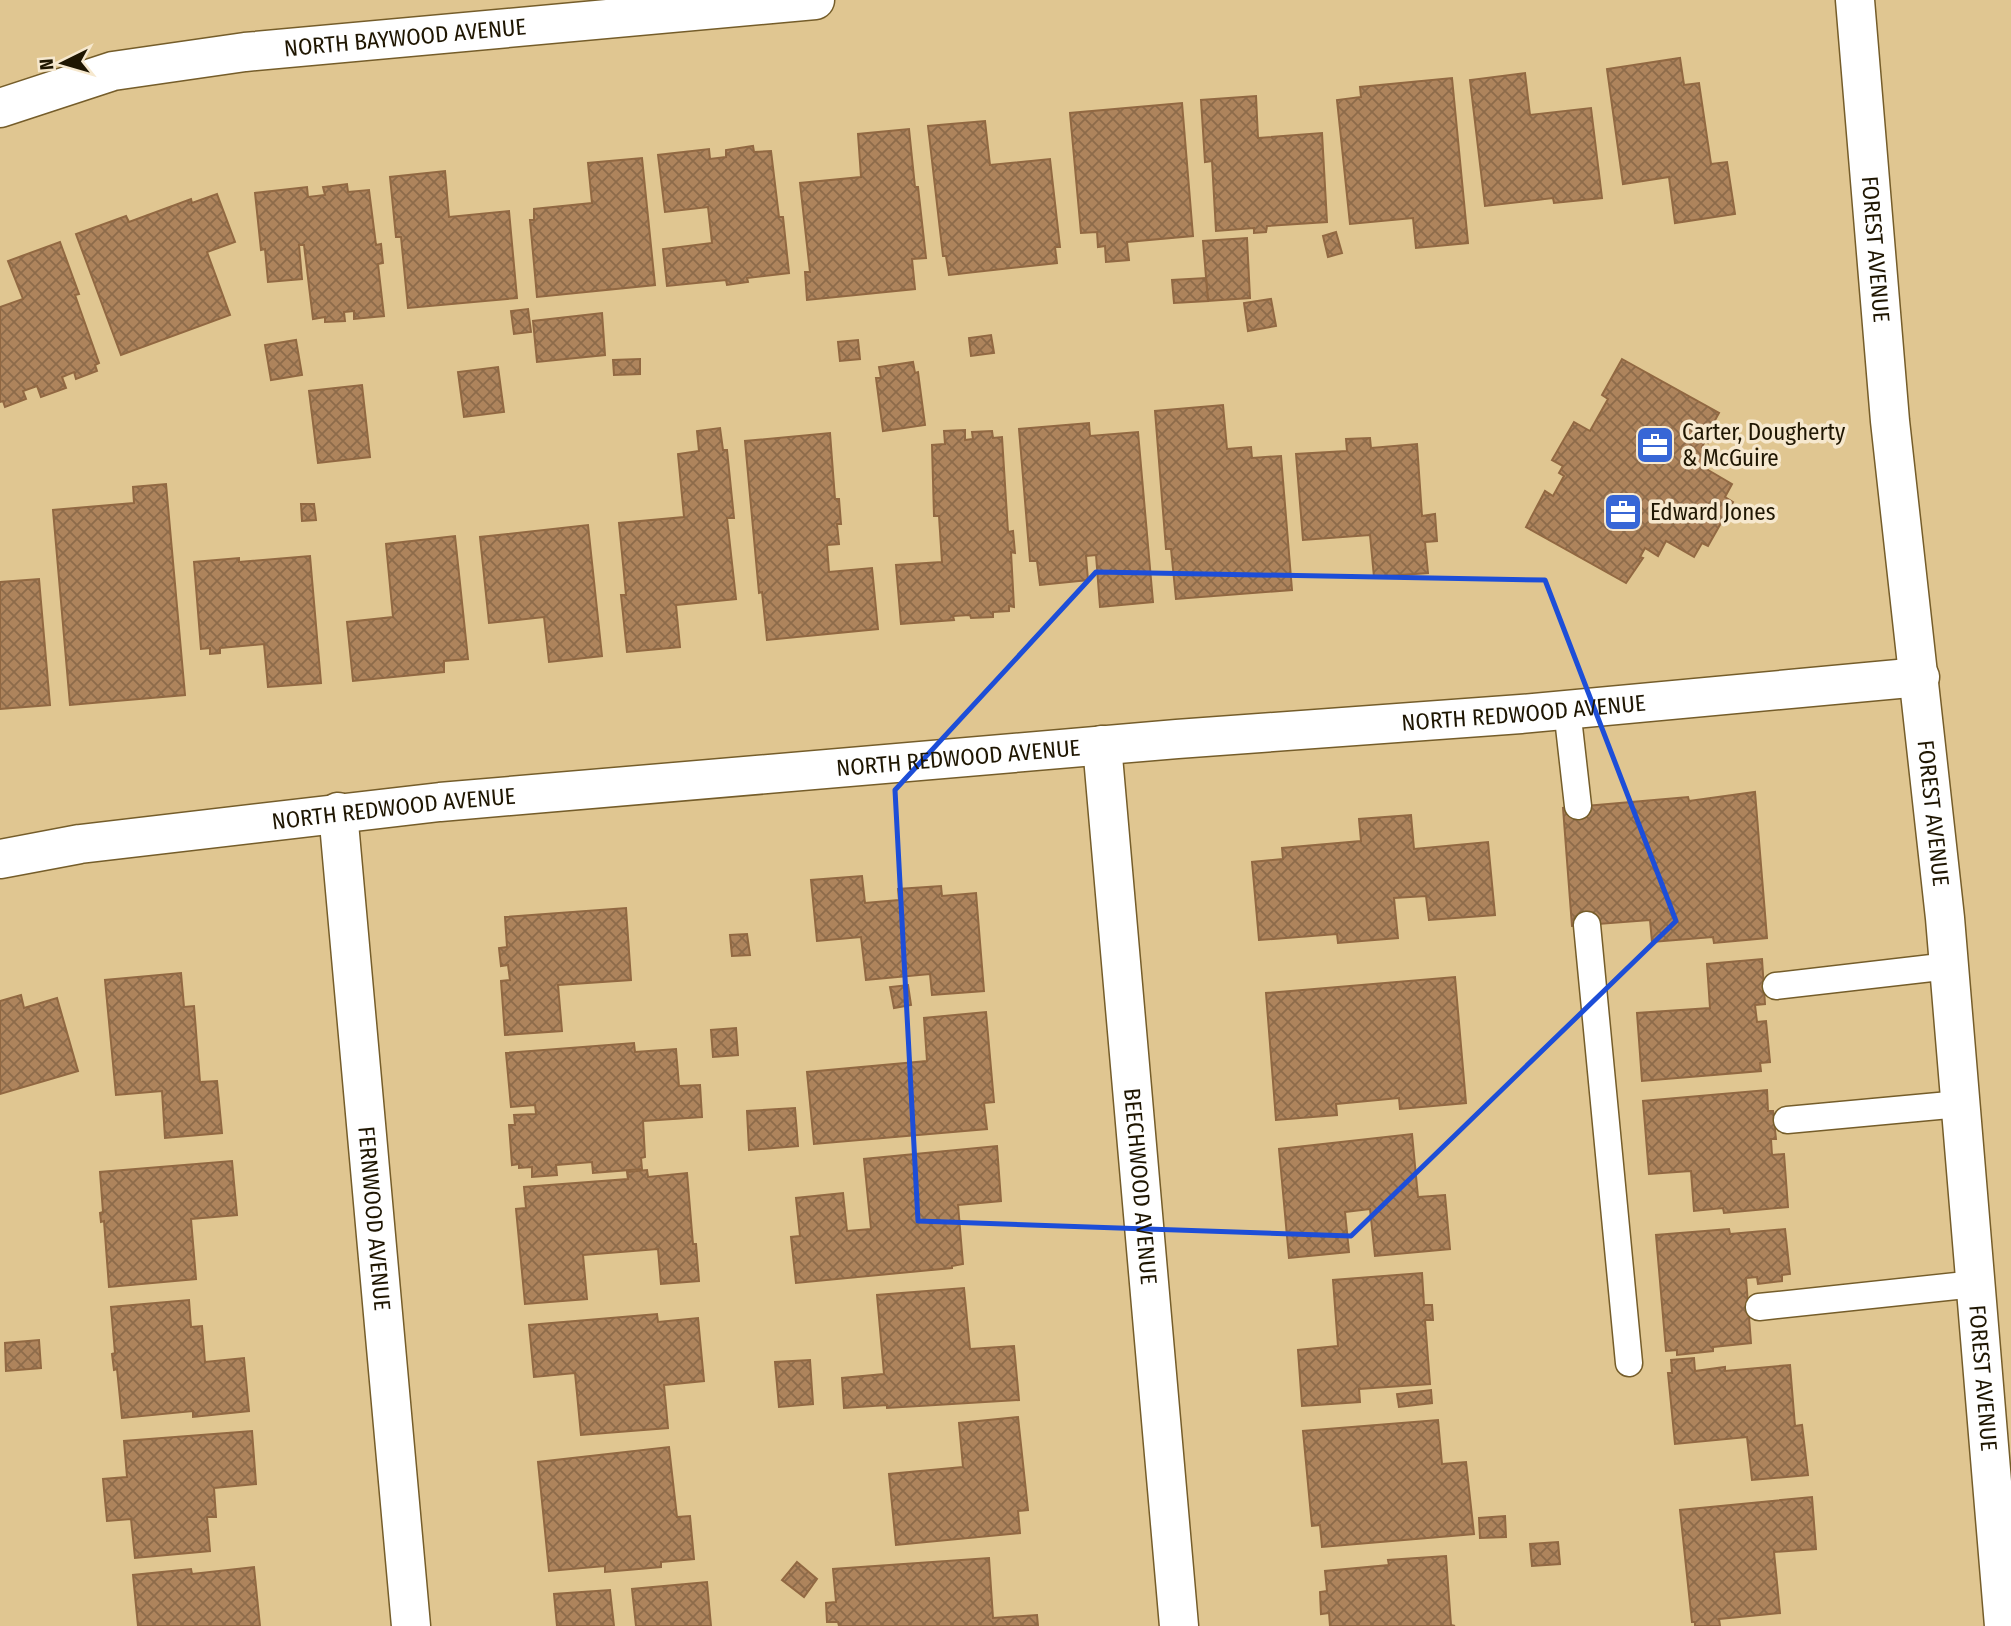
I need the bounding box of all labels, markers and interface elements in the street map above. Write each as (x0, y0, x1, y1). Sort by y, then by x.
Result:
street label: NORTH BAYWOOD AVENUE (283, 12, 527, 62)
north arrow (28, 28, 98, 98)
text: N (35, 58, 59, 71)
street label: FOREST AVENUE (1856, 175, 1896, 323)
place label: Carter, Dougherty & McGuire (1682, 418, 1846, 472)
office icon: Carter, Dougherty & McGuire (1634, 424, 1676, 466)
office icon: Edward Jones (1602, 491, 1644, 533)
place label: Edward Jones (1650, 498, 1776, 526)
street label: NORTH REDWOOD AVENUE (1400, 689, 1647, 737)
street label: NORTH REDWOOD AVENUE (835, 733, 1081, 782)
street label: FOREST AVENUE (1911, 739, 1955, 888)
street label: NORTH REDWOOD AVENUE (270, 782, 516, 836)
street label: BEECHWOOD AVENUE (1118, 1087, 1163, 1286)
street label: FERNWOOD AVENUE (352, 1125, 397, 1312)
street label: FOREST AVENUE (1963, 1304, 2003, 1452)

